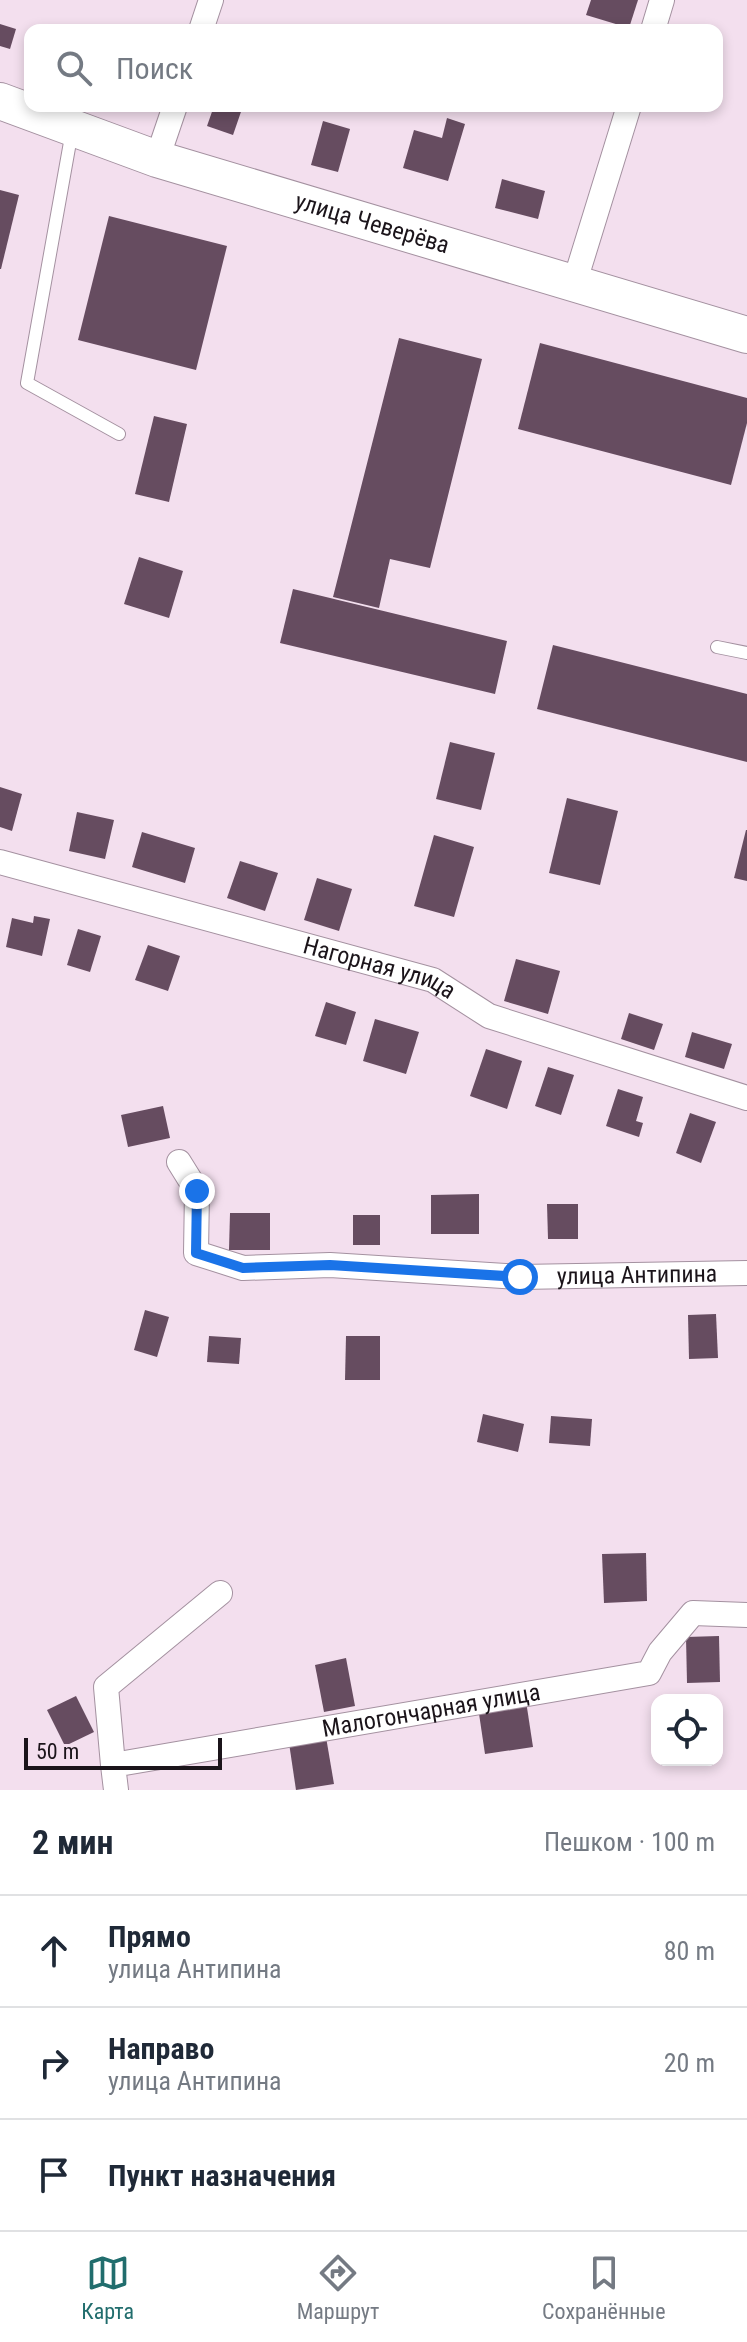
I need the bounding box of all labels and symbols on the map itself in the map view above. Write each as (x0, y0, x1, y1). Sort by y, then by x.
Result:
street label: улица Чеверёва (292, 187, 453, 259)
street label: Нагорная улица (300, 931, 461, 1005)
route end (179, 1173, 215, 1209)
route start (502, 1259, 538, 1295)
street label: улица Антипина (557, 1260, 717, 1290)
street label: Малогончарная улица (320, 1678, 542, 1743)
scale bar (24, 1734, 222, 1770)

